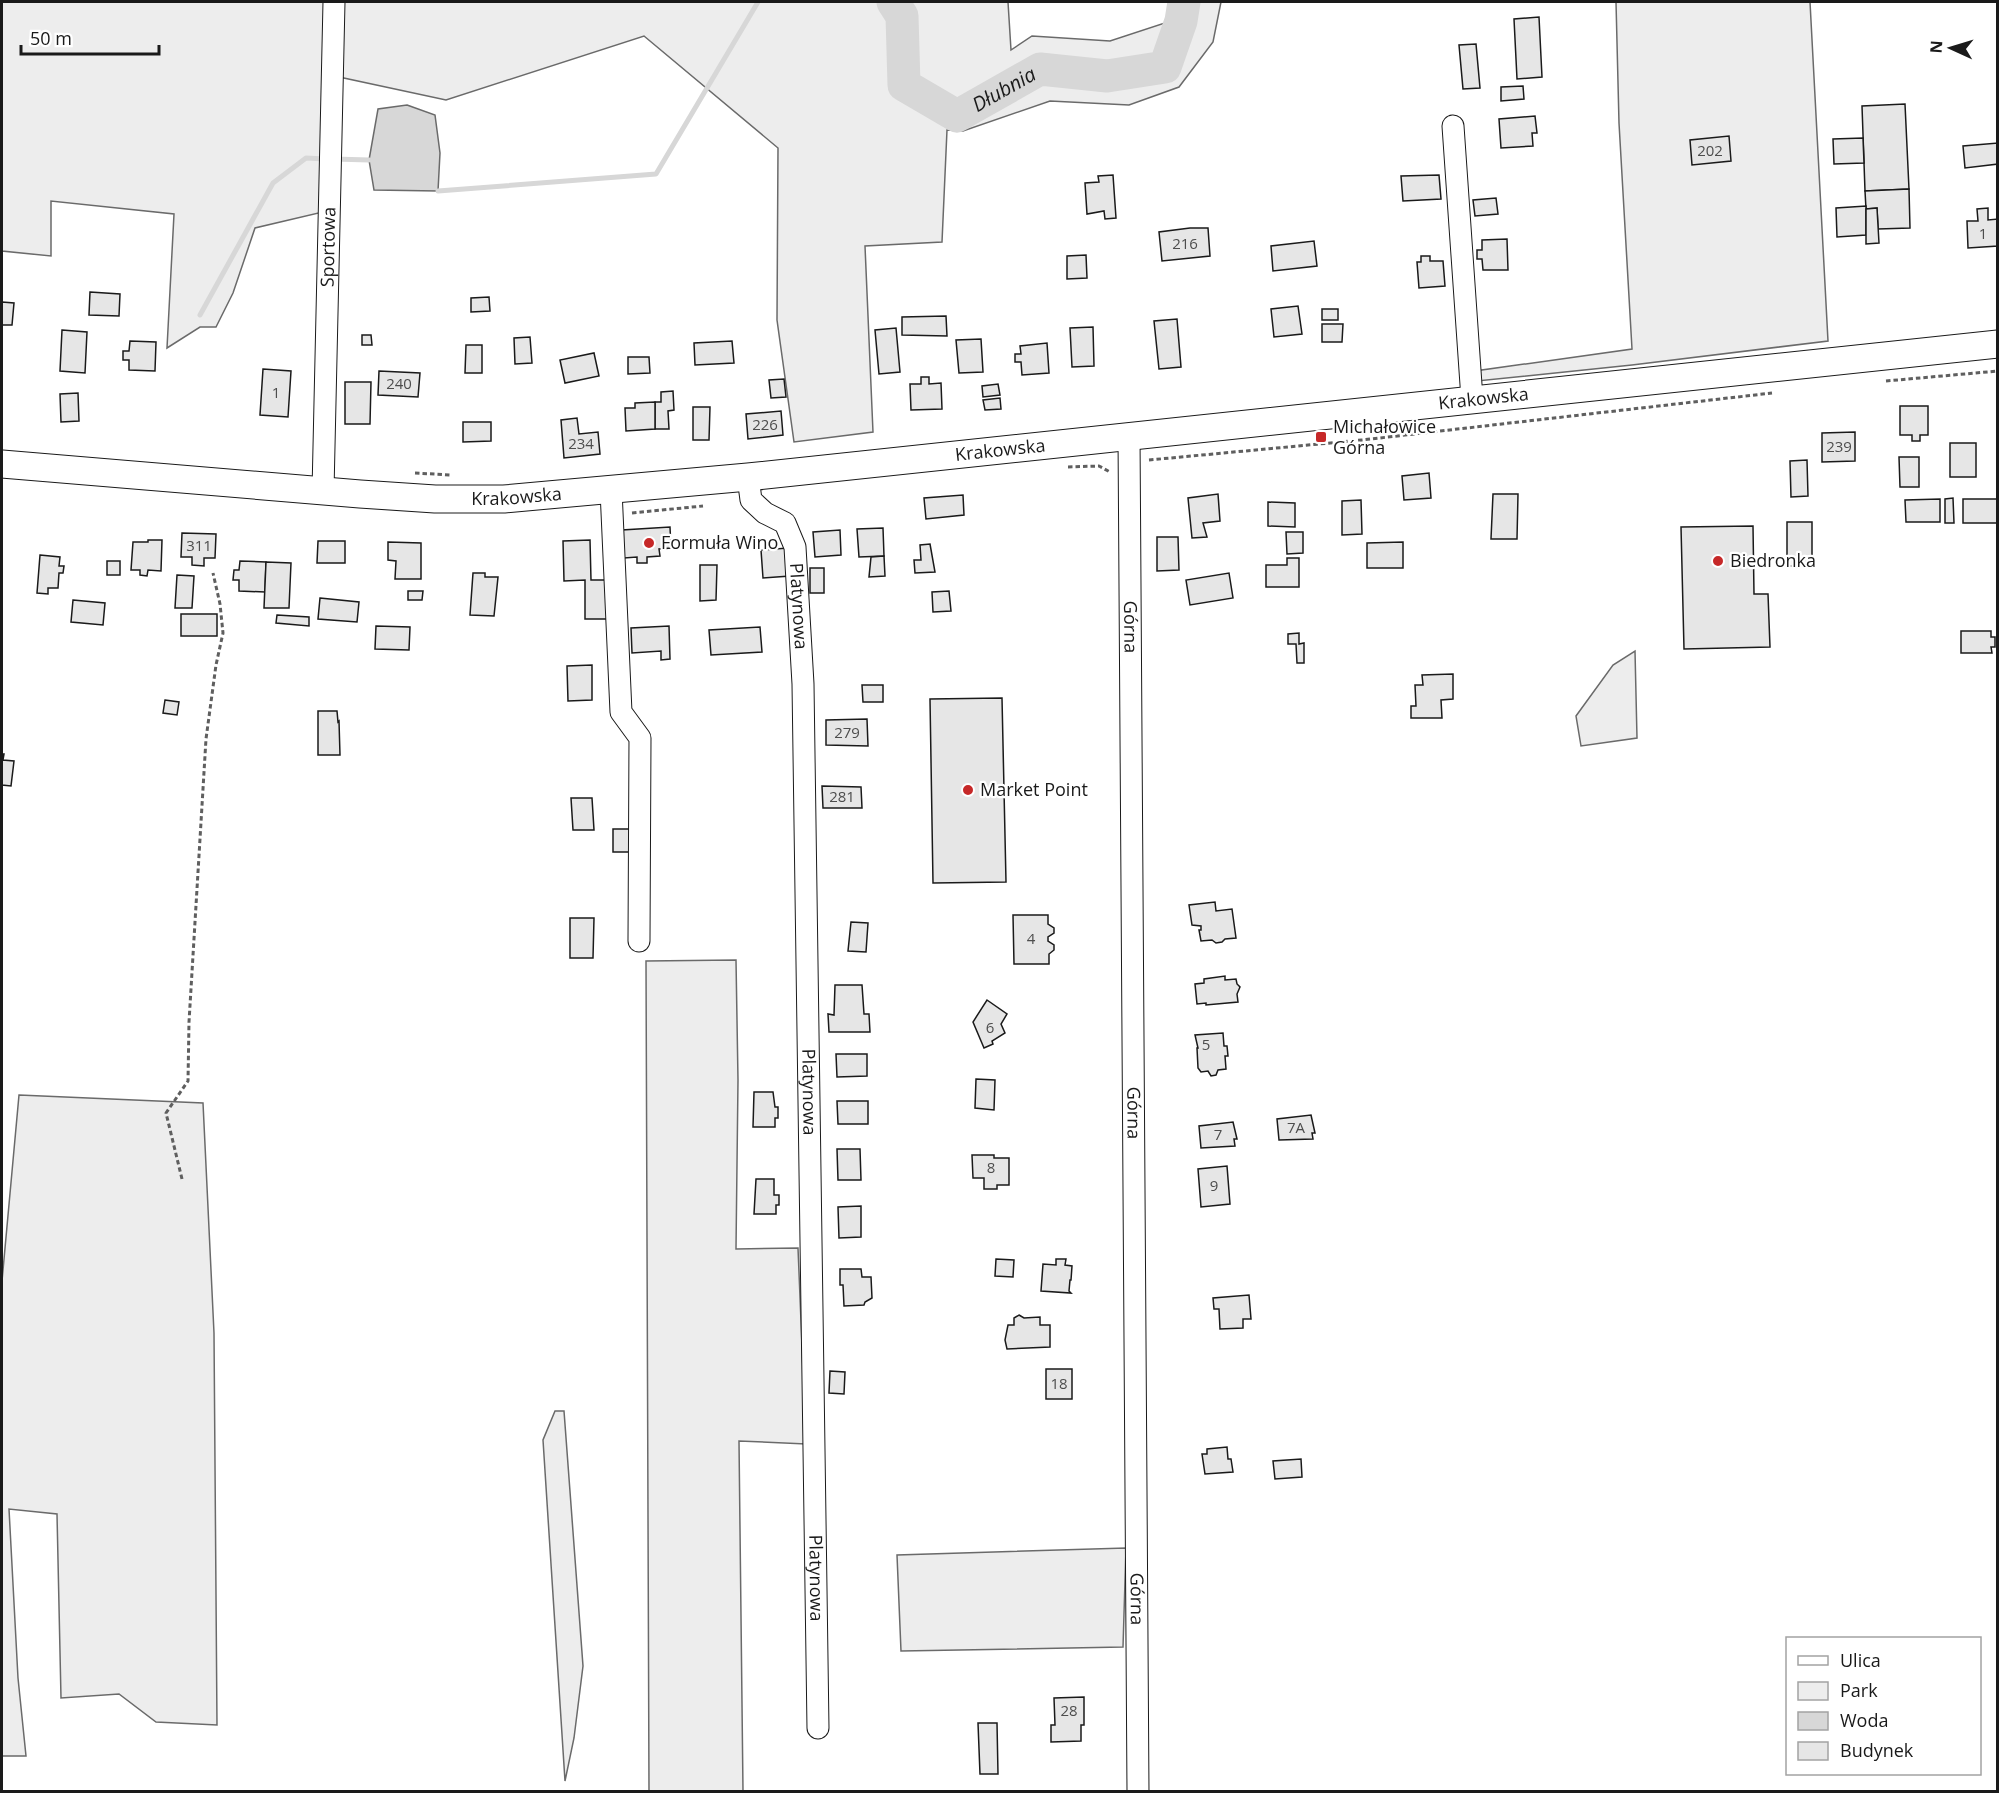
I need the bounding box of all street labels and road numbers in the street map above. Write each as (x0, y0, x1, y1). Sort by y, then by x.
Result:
street label: Sportowa (315, 207, 340, 287)
street label: Krakowska (1437, 381, 1530, 414)
street label: Krakowska (954, 432, 1046, 466)
street label: Krakowska (471, 481, 563, 510)
street label: Platynowa (785, 562, 814, 650)
street label: Górna (1119, 601, 1143, 653)
street label: Platynowa (797, 1049, 822, 1136)
street label: Górna (1122, 1087, 1147, 1139)
street label: Platynowa (804, 1534, 829, 1622)
street label: Górna (1126, 1573, 1150, 1625)

